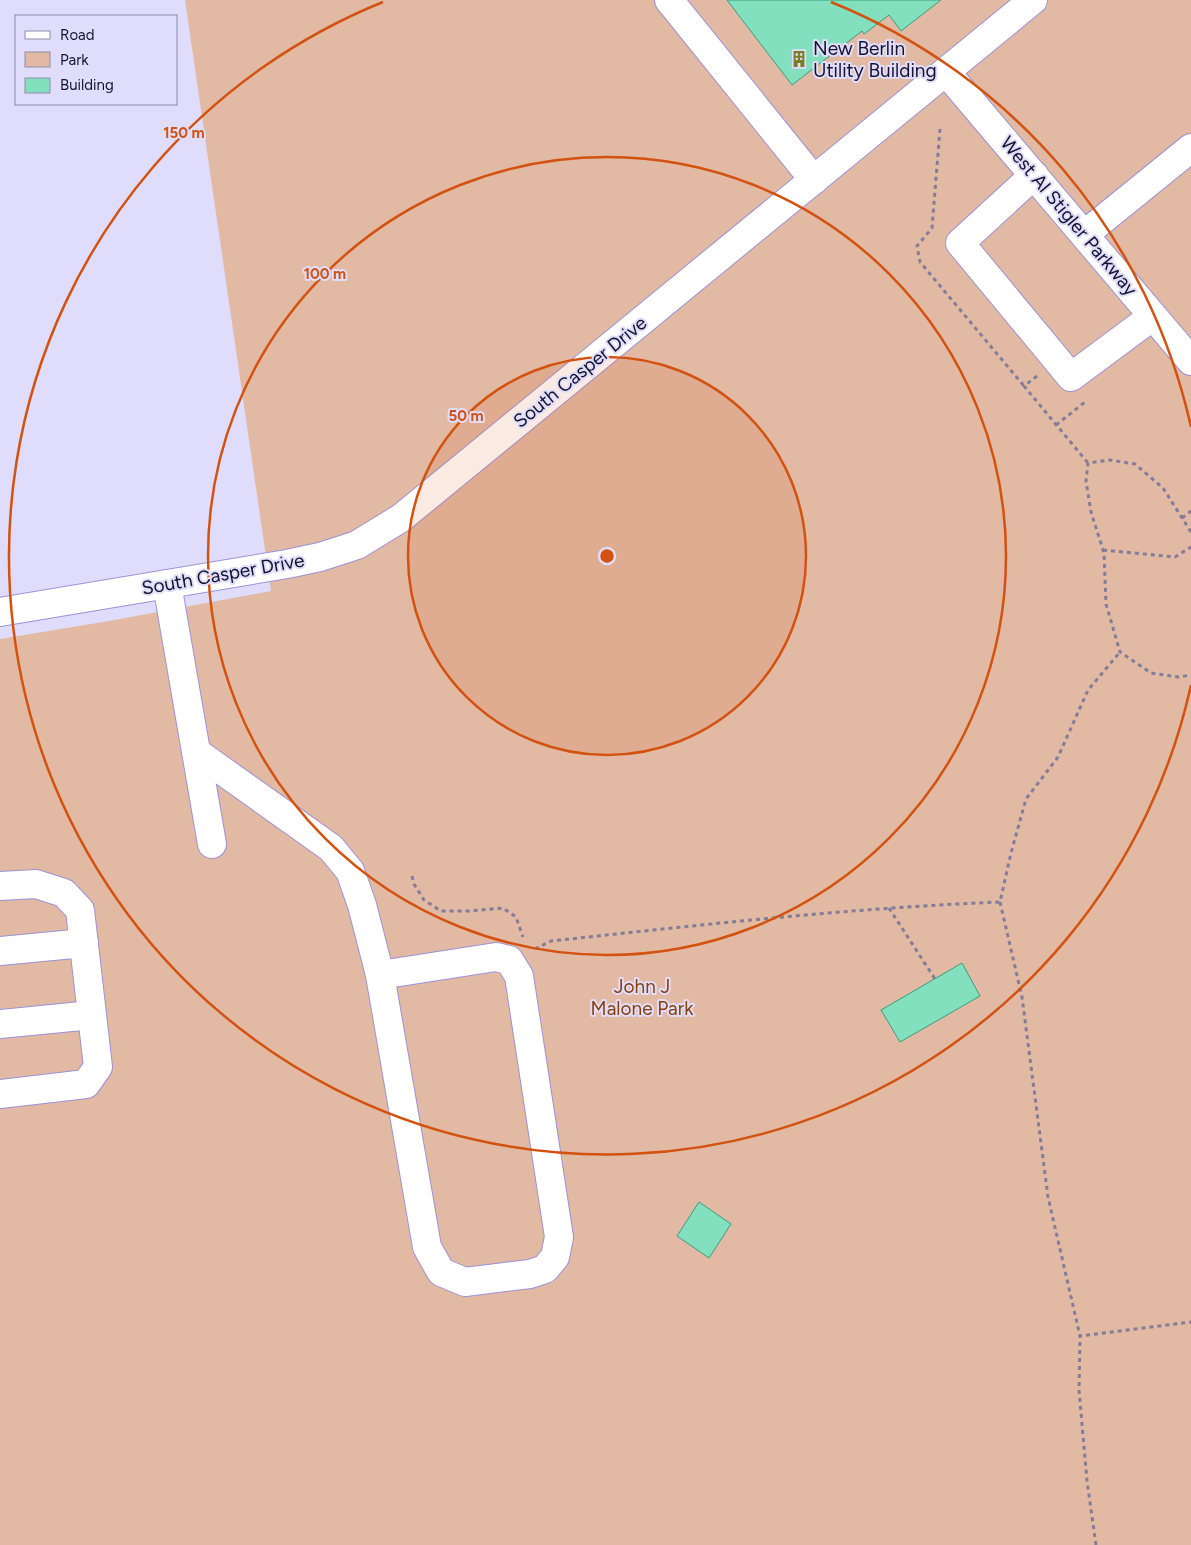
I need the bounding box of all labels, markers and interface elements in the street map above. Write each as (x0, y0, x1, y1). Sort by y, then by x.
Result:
legend (15, 15, 178, 105)
text: Road (60, 26, 95, 44)
place label: New Berlin Utility Building (813, 37, 937, 82)
building icon: New Berlin Utility Building (789, 49, 809, 69)
text: Park (60, 51, 89, 69)
text: Building (60, 76, 114, 94)
text: 150 m (163, 124, 205, 142)
street label: West Al Stigler Parkway (996, 132, 1142, 300)
text: 100 m (304, 265, 346, 283)
street label: South Casper Drive (509, 311, 651, 433)
text: 50 m (448, 407, 484, 425)
centre of rings (598, 547, 616, 565)
street label: South Casper Drive (140, 548, 306, 600)
park label: John J Malone Park (591, 975, 694, 1020)

